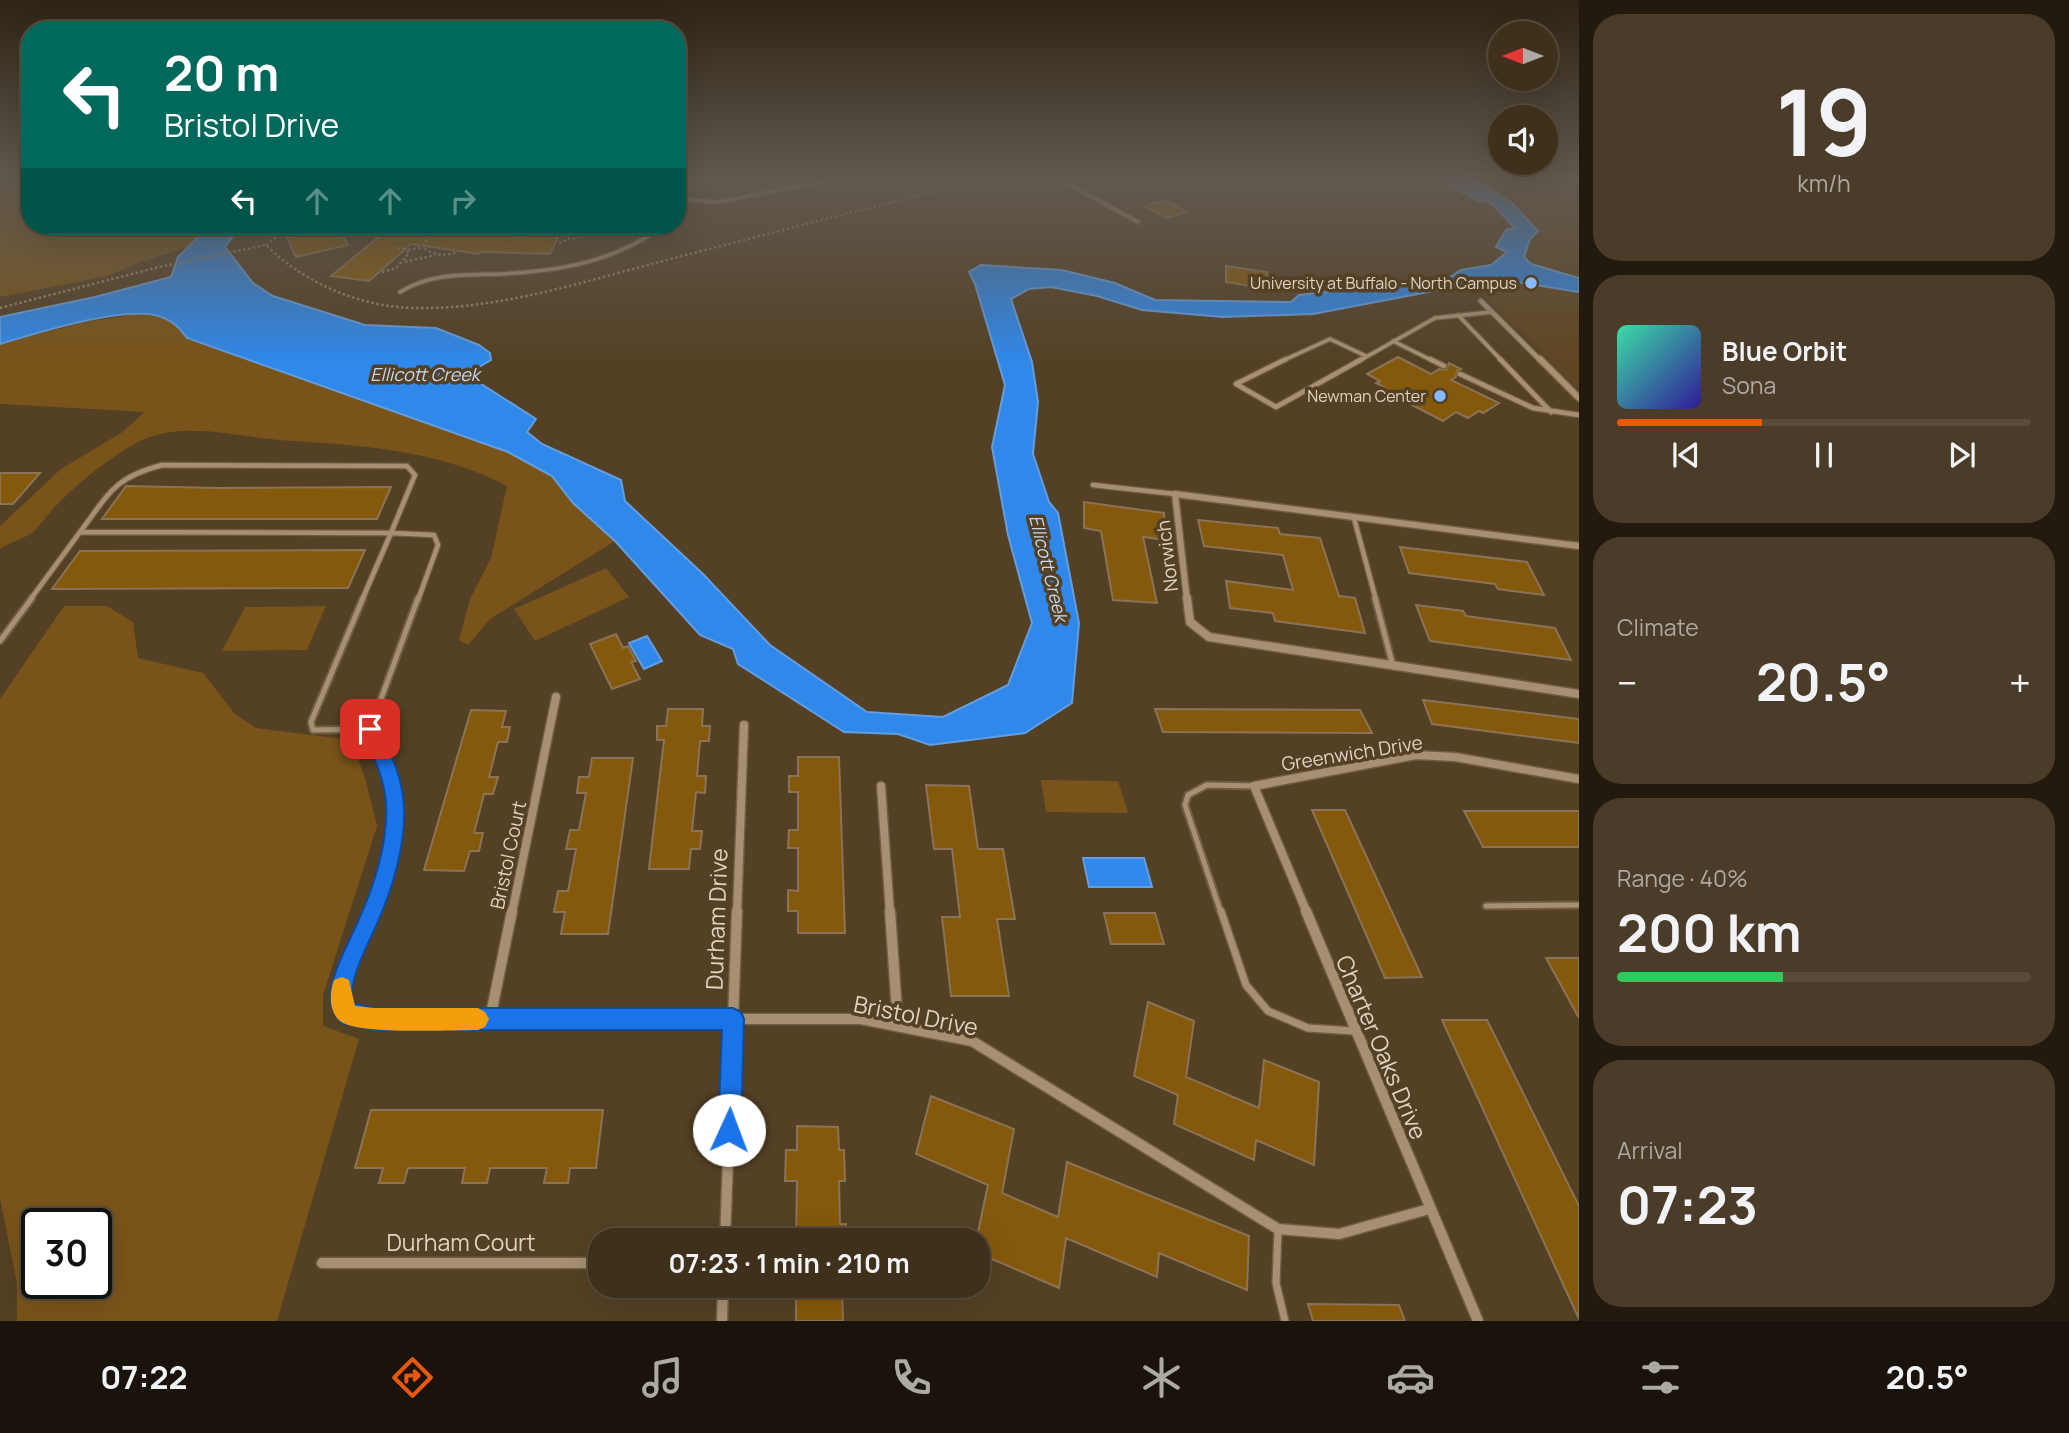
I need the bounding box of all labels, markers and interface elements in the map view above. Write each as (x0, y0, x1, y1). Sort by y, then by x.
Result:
north arrow (1488, 21, 1558, 91)
map controls (1488, 21, 1558, 175)
text: 20 m (164, 39, 279, 106)
icon: left (49, 49, 140, 140)
text: 19 (1776, 59, 1872, 183)
text: Bristol Drive (164, 103, 339, 147)
button: sound (1488, 105, 1558, 175)
text: km/h (1797, 167, 1851, 199)
icon: left (225, 182, 263, 220)
icon: ahead (298, 182, 336, 220)
icon: ahead (371, 182, 409, 220)
icon: right (444, 182, 482, 220)
place label: University at Buffalo - North Campus (1250, 272, 1517, 294)
marker: University at Buffalo - North Campus (1523, 275, 1539, 291)
text: Blue Orbit (1722, 333, 1847, 369)
water label: Ellicott Creek (370, 362, 483, 386)
text: Sona (1722, 369, 1776, 401)
place label: Newman Center (1307, 385, 1426, 407)
marker: Newman Center (1432, 388, 1448, 404)
icon: previous (1667, 436, 1705, 474)
icon: pause (1805, 436, 1843, 474)
icon: next (1943, 436, 1981, 474)
water label: Ellicott Creek (1024, 512, 1075, 627)
street label: Norwich (1150, 519, 1184, 593)
text: Climate (1617, 611, 1699, 643)
text: 20.5° (1756, 646, 1891, 717)
text: − (1617, 656, 1638, 708)
text: + (2009, 656, 2031, 708)
pin (340, 699, 400, 759)
icon: arrive (351, 710, 389, 748)
street label: Greenwich Drive (1280, 729, 1424, 777)
street label: Bristol Court (484, 798, 532, 912)
street label: Durham Drive (698, 848, 734, 990)
text: Range · 40% (1617, 862, 1748, 894)
text: 200 km (1617, 897, 1802, 968)
street label: Charter Oaks Drive (1329, 950, 1435, 1144)
street label: Bristol Drive (851, 987, 981, 1043)
position arrow (692, 1093, 766, 1167)
text: Arrival (1617, 1134, 1683, 1166)
text: 07:23 (1617, 1169, 1758, 1240)
speed limit sign: 30 (21, 1208, 112, 1299)
street label: Durham Court (386, 1226, 536, 1258)
text: 07:23 · 1 min · 210 m (668, 1245, 910, 1281)
icon: directions (388, 1353, 437, 1402)
icon: music (638, 1353, 687, 1402)
icon: phone (887, 1353, 936, 1402)
icon: climate (1137, 1353, 1186, 1402)
icon: car (1386, 1353, 1435, 1402)
icon: filters (1636, 1353, 1685, 1402)
text: 07:22 (100, 1355, 188, 1399)
text: 20.5° (1886, 1355, 1969, 1399)

